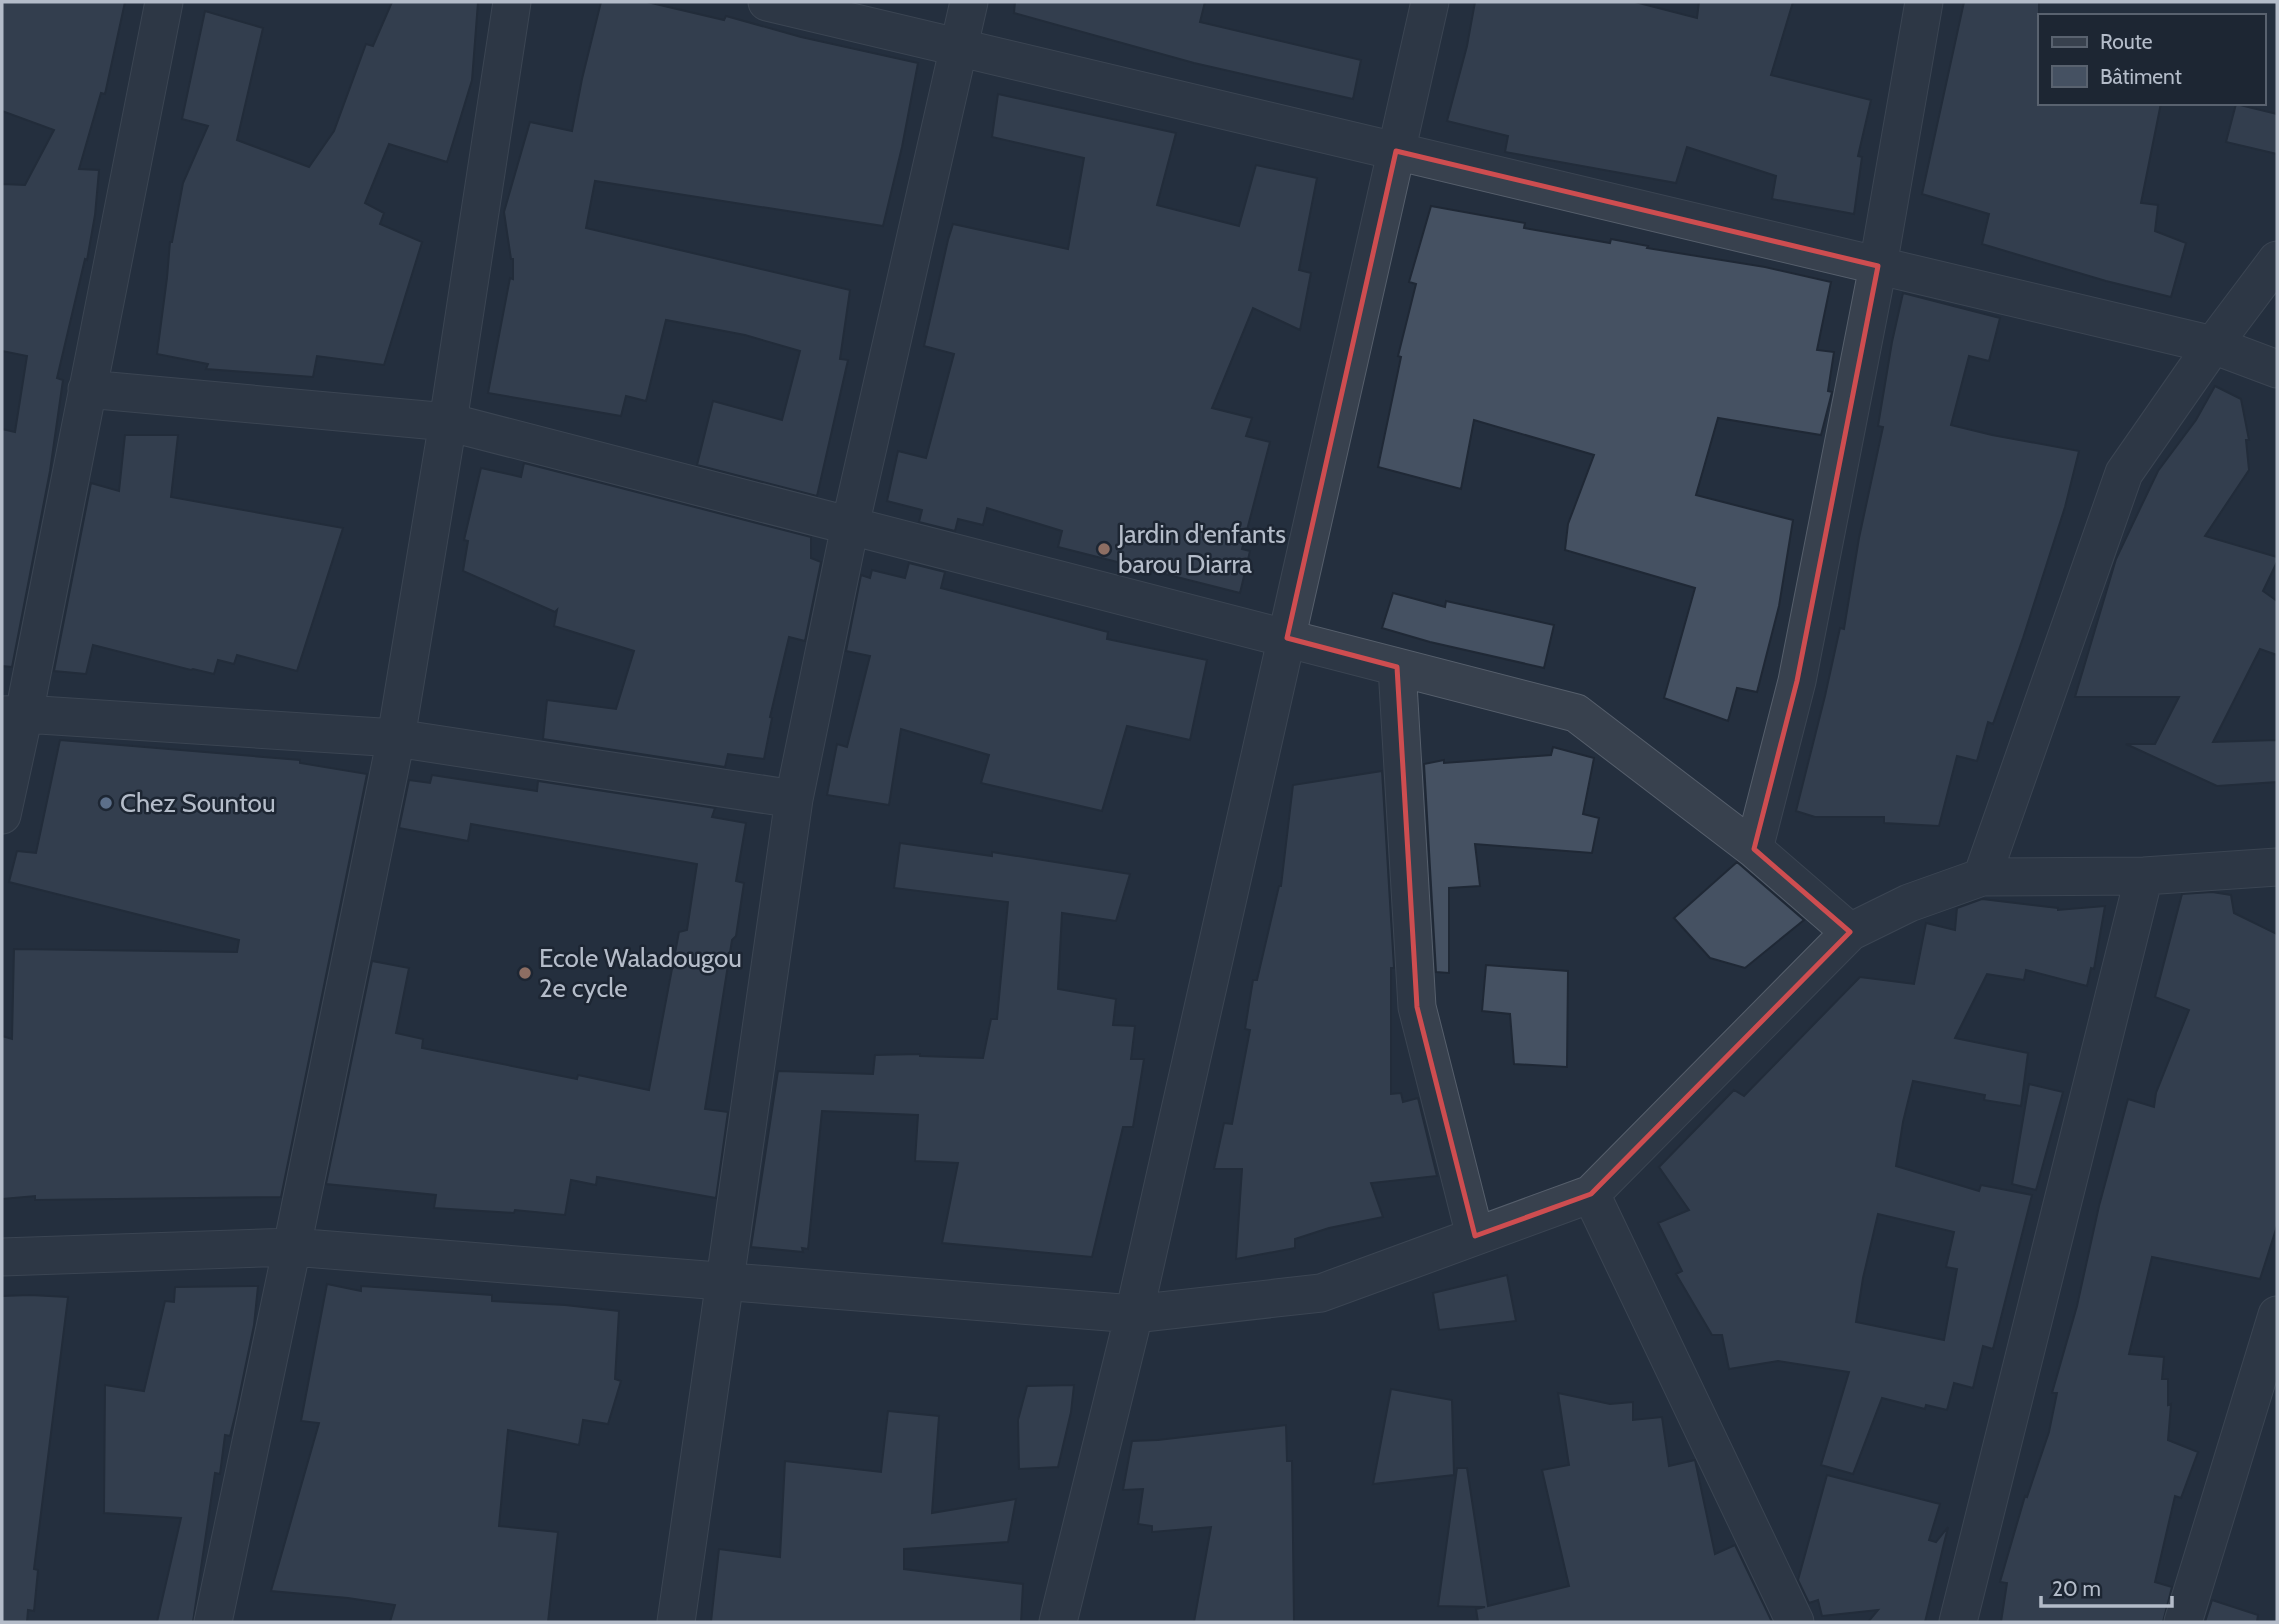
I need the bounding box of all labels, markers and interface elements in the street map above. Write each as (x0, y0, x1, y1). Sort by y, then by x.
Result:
legend (2038, 14, 2265, 105)
text: Route (2100, 29, 2153, 54)
text: Bâtiment (2100, 64, 2182, 89)
place label: Jardin d'enfants barou Diarra (1117, 518, 1286, 580)
marker: Jardin d'enfants barou Diarra (1096, 541, 1112, 557)
place label: Chez Sountou (120, 787, 276, 819)
marker: Chez Sountou (98, 795, 114, 811)
place label: Ecole Waladougou 2e cycle (539, 942, 742, 1004)
marker: Ecole Waladougou 2e cycle (517, 965, 533, 981)
scale bar (2041, 1564, 2172, 1608)
text: 20 m (2052, 1576, 2101, 1601)

